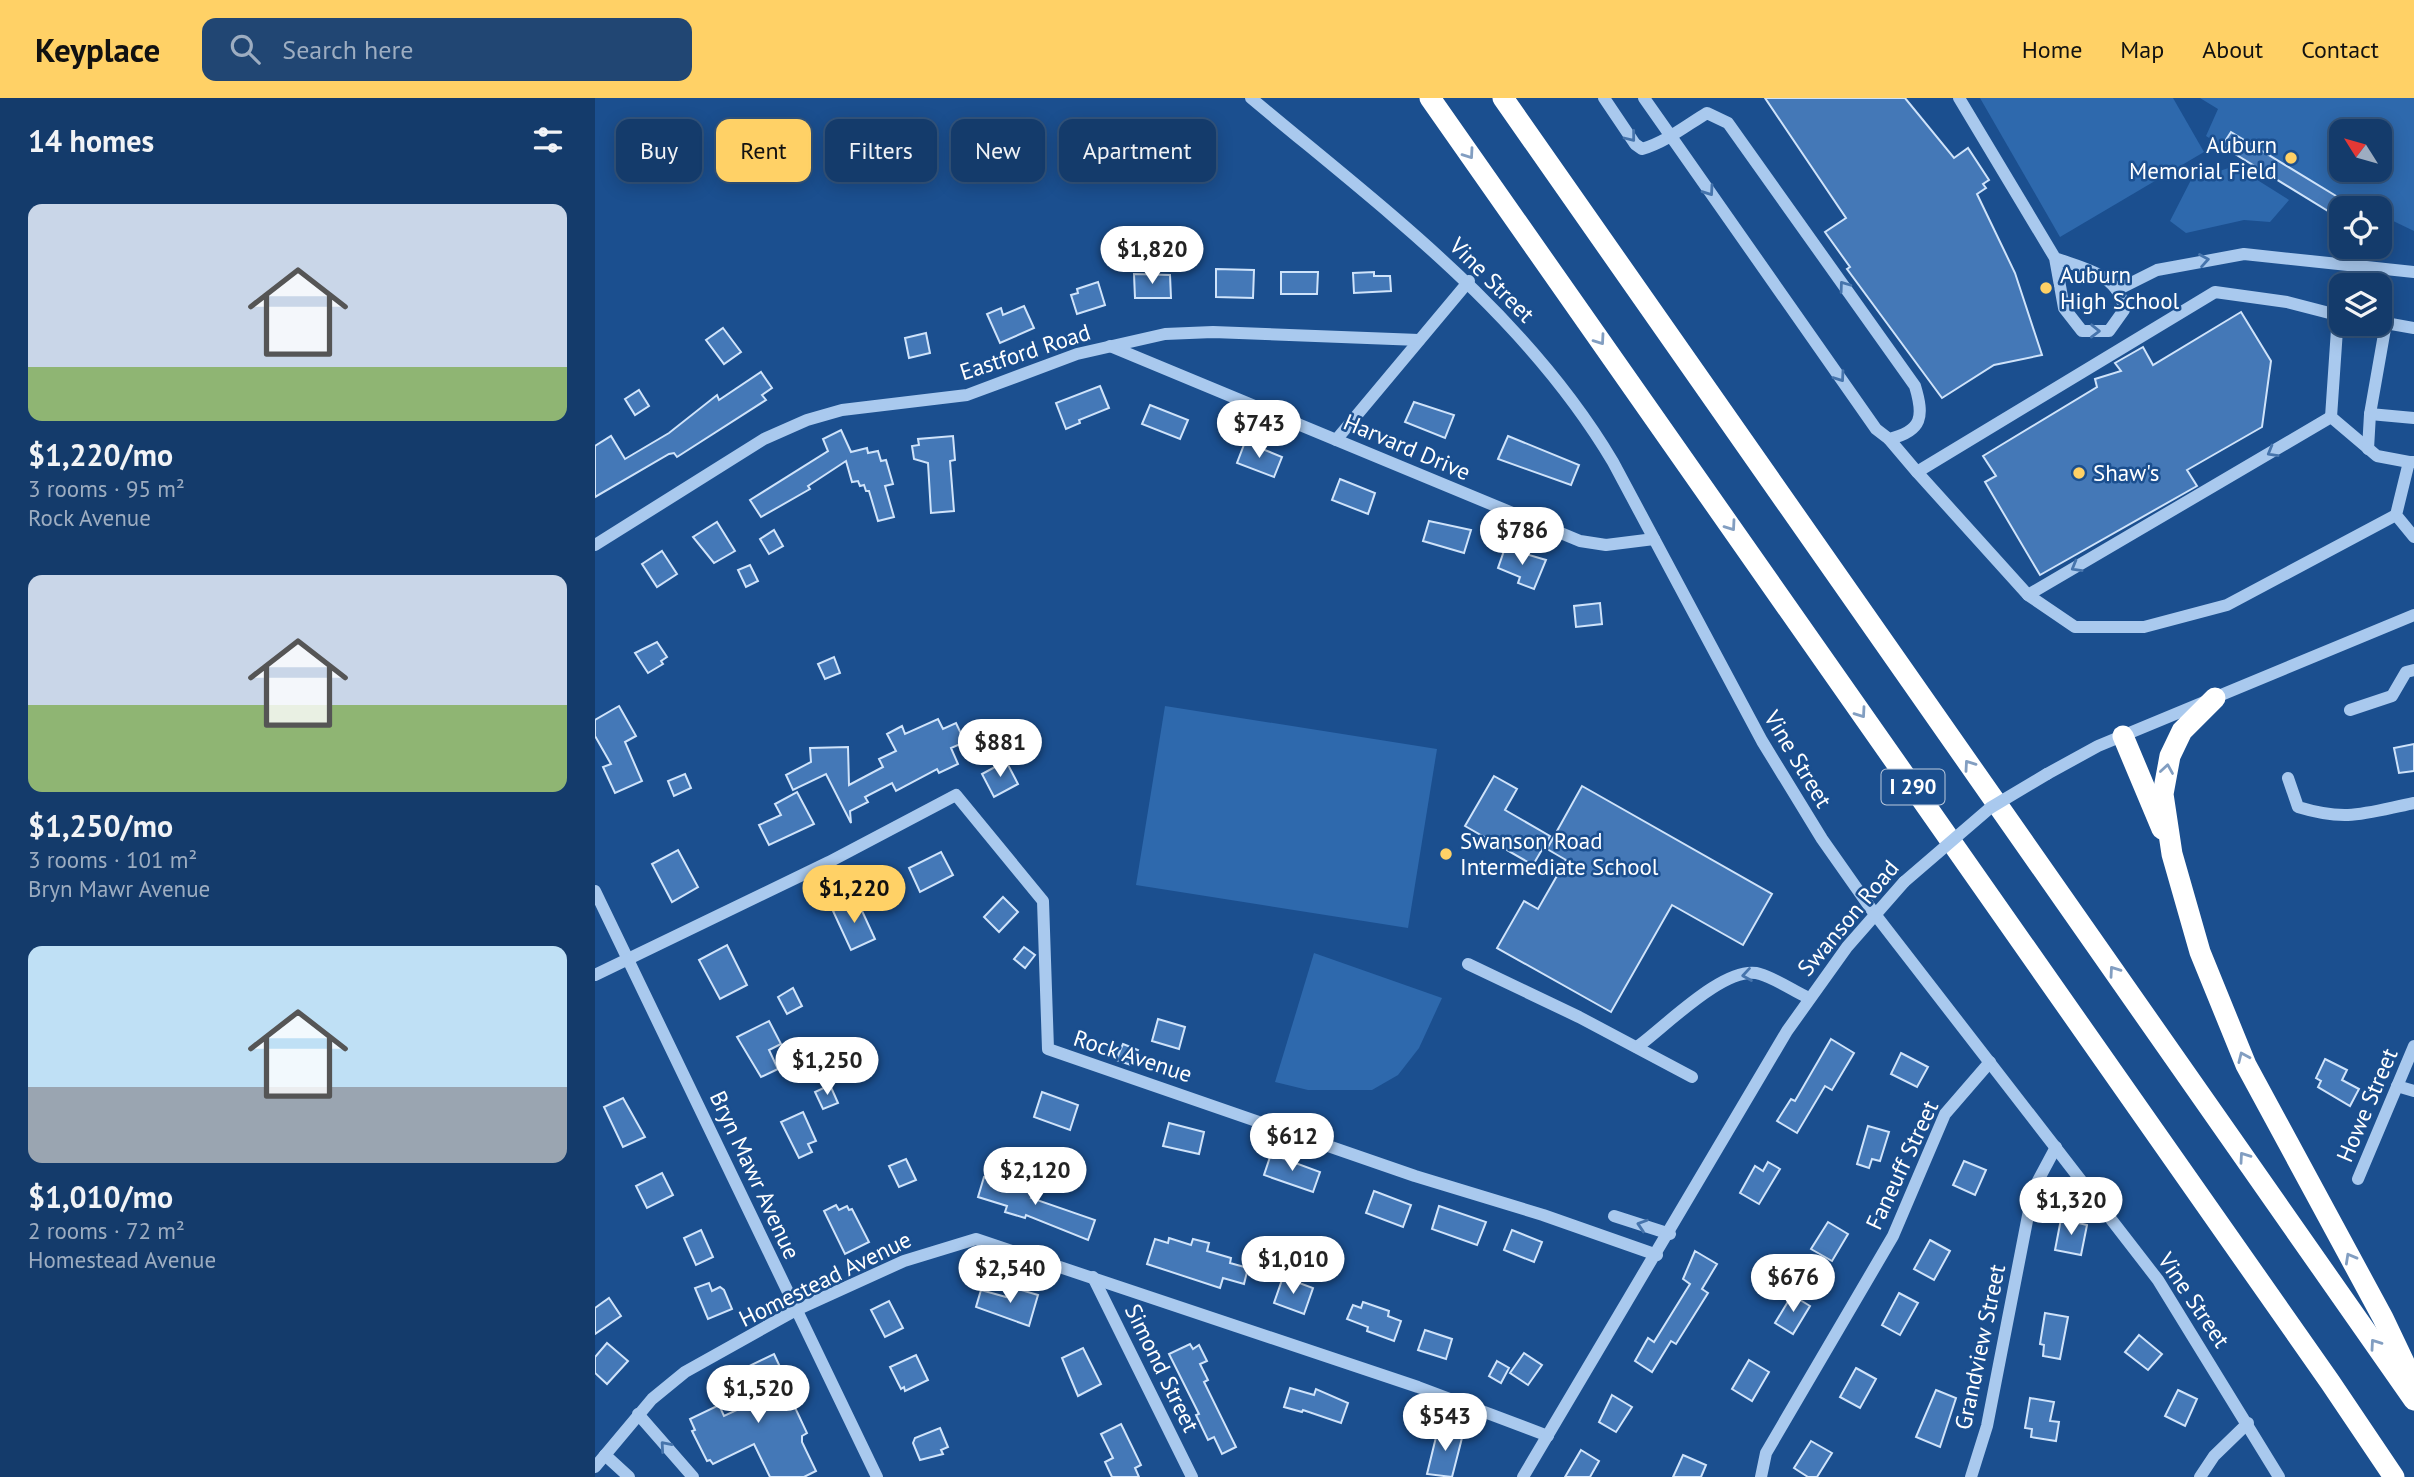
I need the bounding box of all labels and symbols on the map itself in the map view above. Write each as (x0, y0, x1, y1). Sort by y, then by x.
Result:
north arrow (2329, 119, 2392, 182)
one-way arrow (1623, 129, 1635, 141)
place label: Auburn Memorial Field (2129, 130, 2277, 185)
one-way arrow (1461, 146, 1473, 159)
marker: Auburn Memorial Field (2283, 150, 2299, 166)
one-way arrow (1701, 183, 1713, 196)
pin: $1,820 (1095, 226, 1209, 286)
street label: Vine Street (1443, 230, 1541, 328)
one-way arrow (2198, 253, 2210, 268)
place label: Auburn High School (2060, 260, 2180, 315)
marker: Auburn High School (2038, 280, 2054, 296)
one-way arrow (1840, 281, 1852, 294)
street label: Eastford Road (956, 317, 1094, 386)
one-way arrow (2090, 323, 2101, 339)
one-way arrow (1592, 332, 1604, 345)
one-way arrow (1832, 369, 1844, 382)
pin: $743 (1218, 400, 1300, 460)
street label: Harvard Drive (1339, 407, 1475, 486)
one-way arrow (2267, 443, 2280, 456)
place label: Shaw's (2093, 458, 2159, 487)
marker: Shaw's (2071, 465, 2087, 481)
pin: $786 (1481, 508, 1563, 567)
one-way arrow (1723, 518, 1735, 531)
one-way arrow (2071, 559, 2084, 572)
street label: Vine Street (1758, 704, 1839, 813)
one-way arrow (1853, 705, 1865, 718)
pin: $881 (959, 720, 1041, 779)
one-way arrow (1965, 760, 1977, 773)
one-way arrow (2159, 764, 2174, 775)
road number: I 290 (1881, 770, 1945, 804)
place label: Swanson Road Intermediate School (1460, 826, 1659, 881)
marker: Swanson Road Intermediate School (1438, 846, 1454, 862)
street label: Swanson Road (1791, 854, 1905, 982)
pin: $1,220 (797, 866, 911, 925)
one-way arrow (2110, 966, 2122, 979)
one-way arrow (1741, 967, 1753, 982)
street label: Rock Avenue (1070, 1023, 1196, 1088)
pin: $1,250 (770, 1038, 884, 1097)
street label: Howe Street (2330, 1043, 2404, 1166)
one-way arrow (2237, 1052, 2251, 1064)
street label: Bryn Mawr Avenue (704, 1086, 807, 1264)
street label: Faneuff Street (1859, 1095, 1944, 1234)
pin: $612 (1251, 1114, 1333, 1173)
pin: $2,120 (978, 1148, 1092, 1207)
one-way arrow (2240, 1152, 2252, 1165)
pin: $1,320 (2014, 1178, 2128, 1237)
one-way arrow (1636, 1218, 1648, 1233)
street label: Homestead Avenue (734, 1224, 916, 1333)
pin: $1,010 (1236, 1236, 1350, 1296)
pin: $2,540 (953, 1246, 1067, 1305)
street label: Vine Street (2152, 1246, 2237, 1353)
one-way arrow (2345, 1253, 2358, 1265)
pin: $676 (1752, 1254, 1834, 1314)
street label: Grandview Street (1948, 1261, 2011, 1432)
street label: Simond Street (1119, 1299, 1206, 1437)
one-way arrow (2371, 1339, 2383, 1352)
pin: $1,520 (701, 1366, 815, 1425)
pin: $543 (1404, 1394, 1486, 1453)
one-way arrow (661, 1441, 674, 1454)

